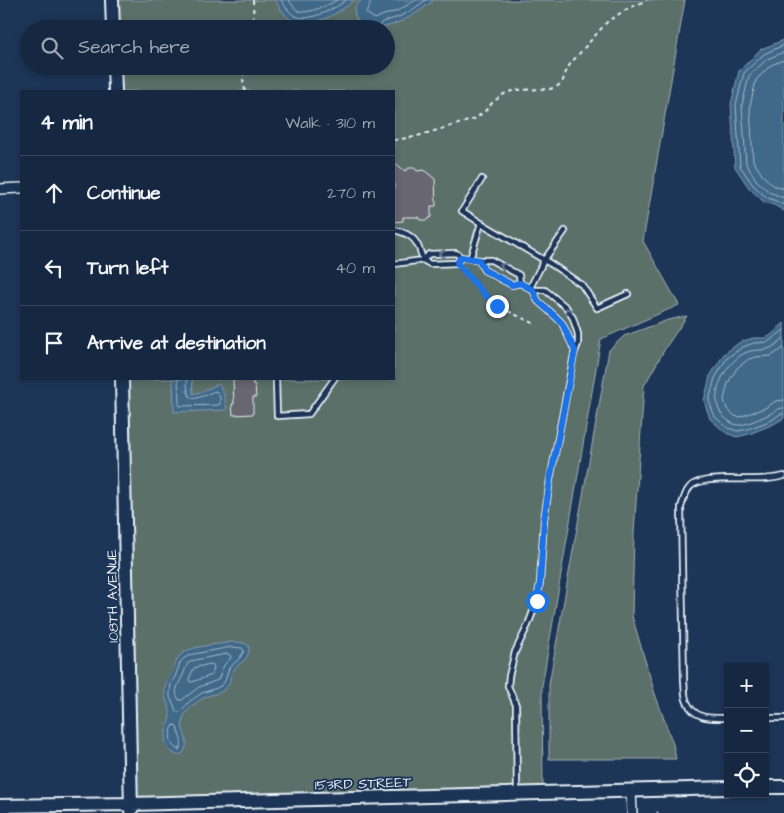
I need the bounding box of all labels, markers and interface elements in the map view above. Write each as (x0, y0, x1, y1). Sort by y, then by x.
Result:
search box (20, 20, 395, 75)
icon: search (38, 34, 66, 62)
text: Search here (78, 34, 190, 61)
text: 4 min (40, 108, 93, 137)
text: Walk · 310 m (285, 112, 375, 134)
icon: ahead (40, 179, 68, 207)
text: Continue (87, 180, 161, 207)
text: 270 m (327, 182, 375, 204)
one-way arrow (437, 249, 445, 259)
icon: left (40, 254, 68, 282)
text: Turn left (87, 255, 168, 282)
text: 40 m (335, 257, 375, 279)
one-way arrow (499, 263, 508, 273)
route end (486, 295, 509, 318)
one-way arrow (566, 308, 574, 317)
icon: arrive (40, 329, 68, 357)
text: Arrive at destination (87, 330, 266, 357)
street label: 108TH AVENUE (102, 548, 124, 643)
route start (526, 590, 549, 613)
map controls (724, 663, 769, 798)
button: + (724, 663, 769, 708)
button: − (724, 708, 769, 753)
button: locate (724, 753, 769, 798)
street label: 153RD STREET (314, 772, 412, 796)

